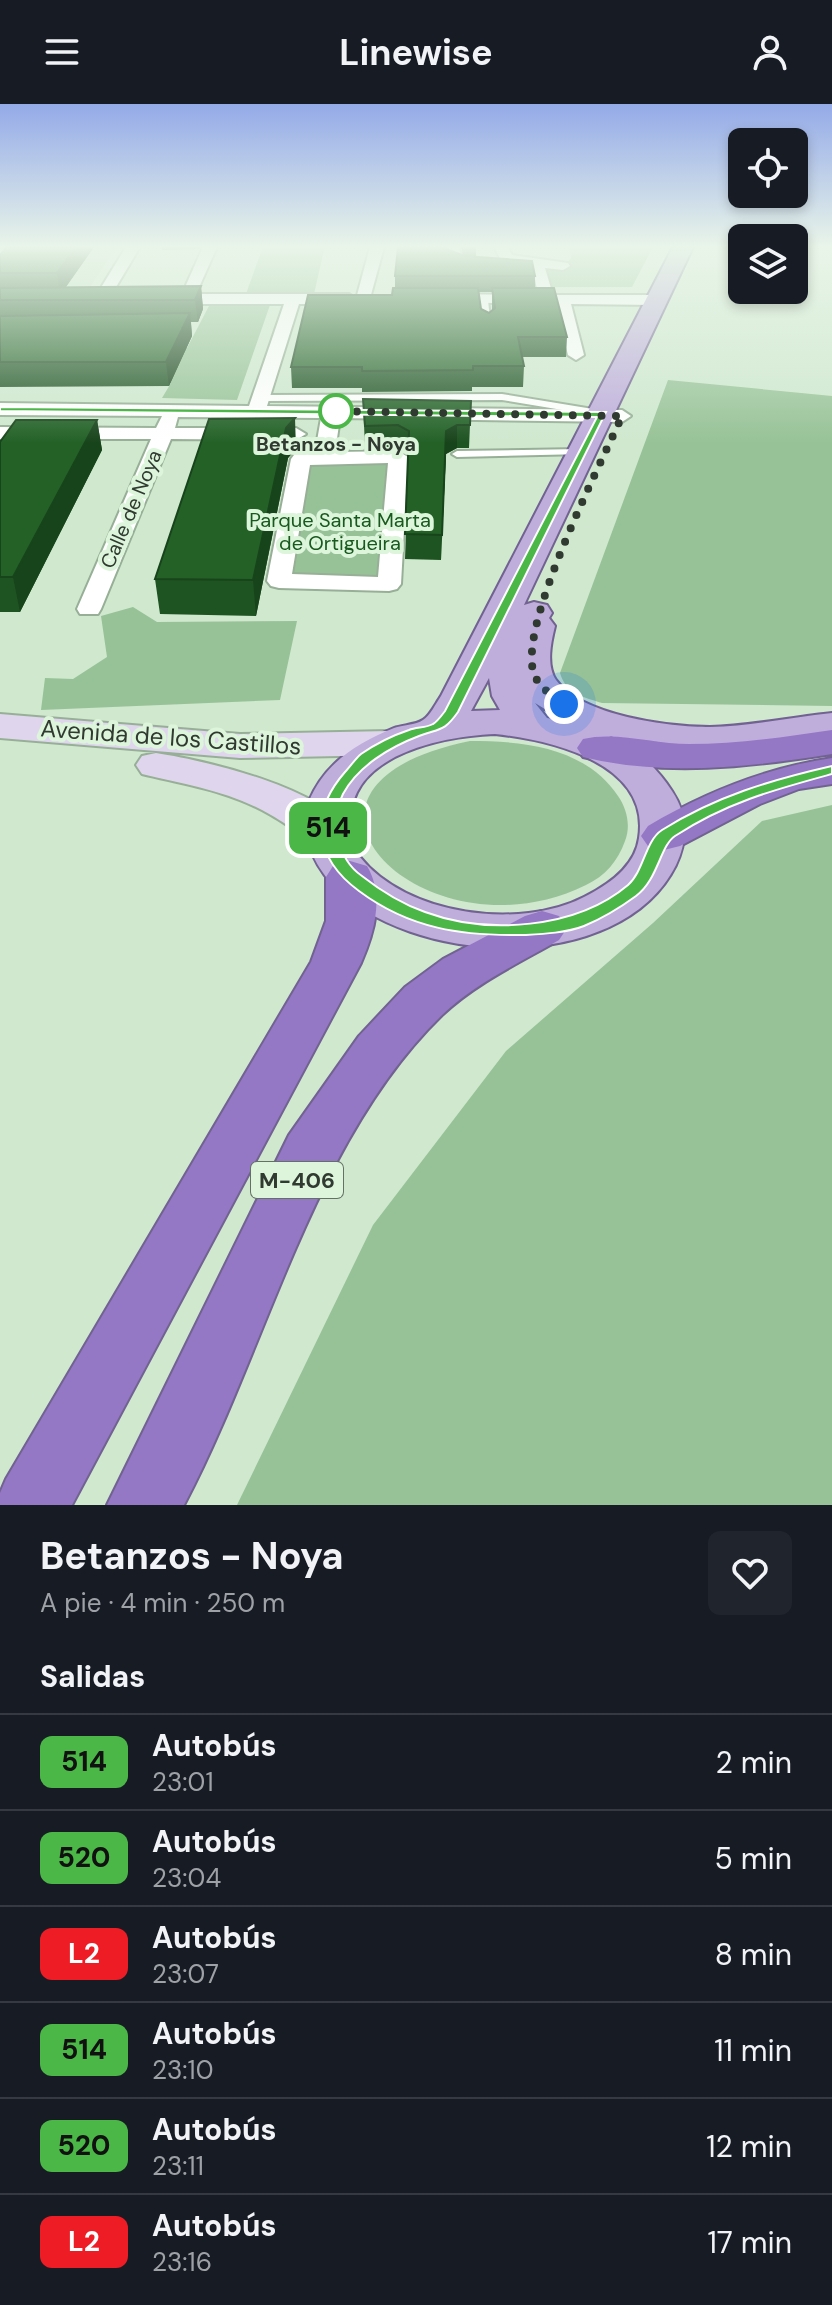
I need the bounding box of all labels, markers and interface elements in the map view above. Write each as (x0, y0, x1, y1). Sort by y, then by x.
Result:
text: Linewise (339, 29, 493, 76)
icon: menu (40, 30, 84, 74)
icon: person (748, 30, 792, 74)
map controls (728, 128, 808, 304)
button: locate (728, 128, 808, 208)
button: layers (728, 224, 808, 304)
marker: Betanzos - Noya (319, 394, 353, 428)
place label: Betanzos - Noya (256, 431, 416, 457)
street label: Calle de Noya (94, 446, 168, 572)
park label: Parque Santa Marta de Ortigueira (249, 507, 431, 556)
your location (544, 684, 584, 724)
street label: Avenida de los Castillos (40, 712, 302, 762)
line badge: 514 (282, 802, 374, 854)
text: 514 (305, 809, 351, 846)
road number: M-406 (251, 1162, 343, 1198)
text: Betanzos - Noya (40, 1531, 344, 1581)
button: heart (708, 1531, 792, 1615)
text: A pie · 4 min · 250 m (40, 1586, 285, 1620)
text: Salidas (40, 1657, 145, 1696)
text: Autobús (152, 1726, 276, 1765)
text: 514 (61, 1743, 107, 1780)
text: 2 min (716, 1743, 792, 1782)
text: 23:01 (152, 1765, 214, 1799)
text: Autobús (152, 1822, 276, 1861)
text: 520 (58, 1839, 110, 1876)
text: 5 min (715, 1839, 792, 1878)
text: 23:04 (152, 1861, 221, 1895)
text: Autobús (152, 1918, 276, 1957)
text: L2 (68, 1935, 100, 1972)
text: 8 min (715, 1935, 792, 1974)
text: 23:07 (152, 1957, 219, 1991)
text: Autobús (152, 2014, 276, 2053)
text: 514 (61, 2031, 107, 2068)
text: 11 min (714, 2031, 792, 2070)
text: 23:10 (152, 2053, 214, 2087)
text: Autobús (152, 2110, 276, 2149)
text: 520 (58, 2127, 110, 2164)
text: 12 min (706, 2127, 792, 2166)
text: 23:11 (152, 2149, 204, 2183)
text: Autobús (152, 2206, 276, 2245)
text: L2 (68, 2223, 100, 2260)
text: 17 min (707, 2223, 792, 2262)
text: 23:16 (152, 2245, 212, 2279)

